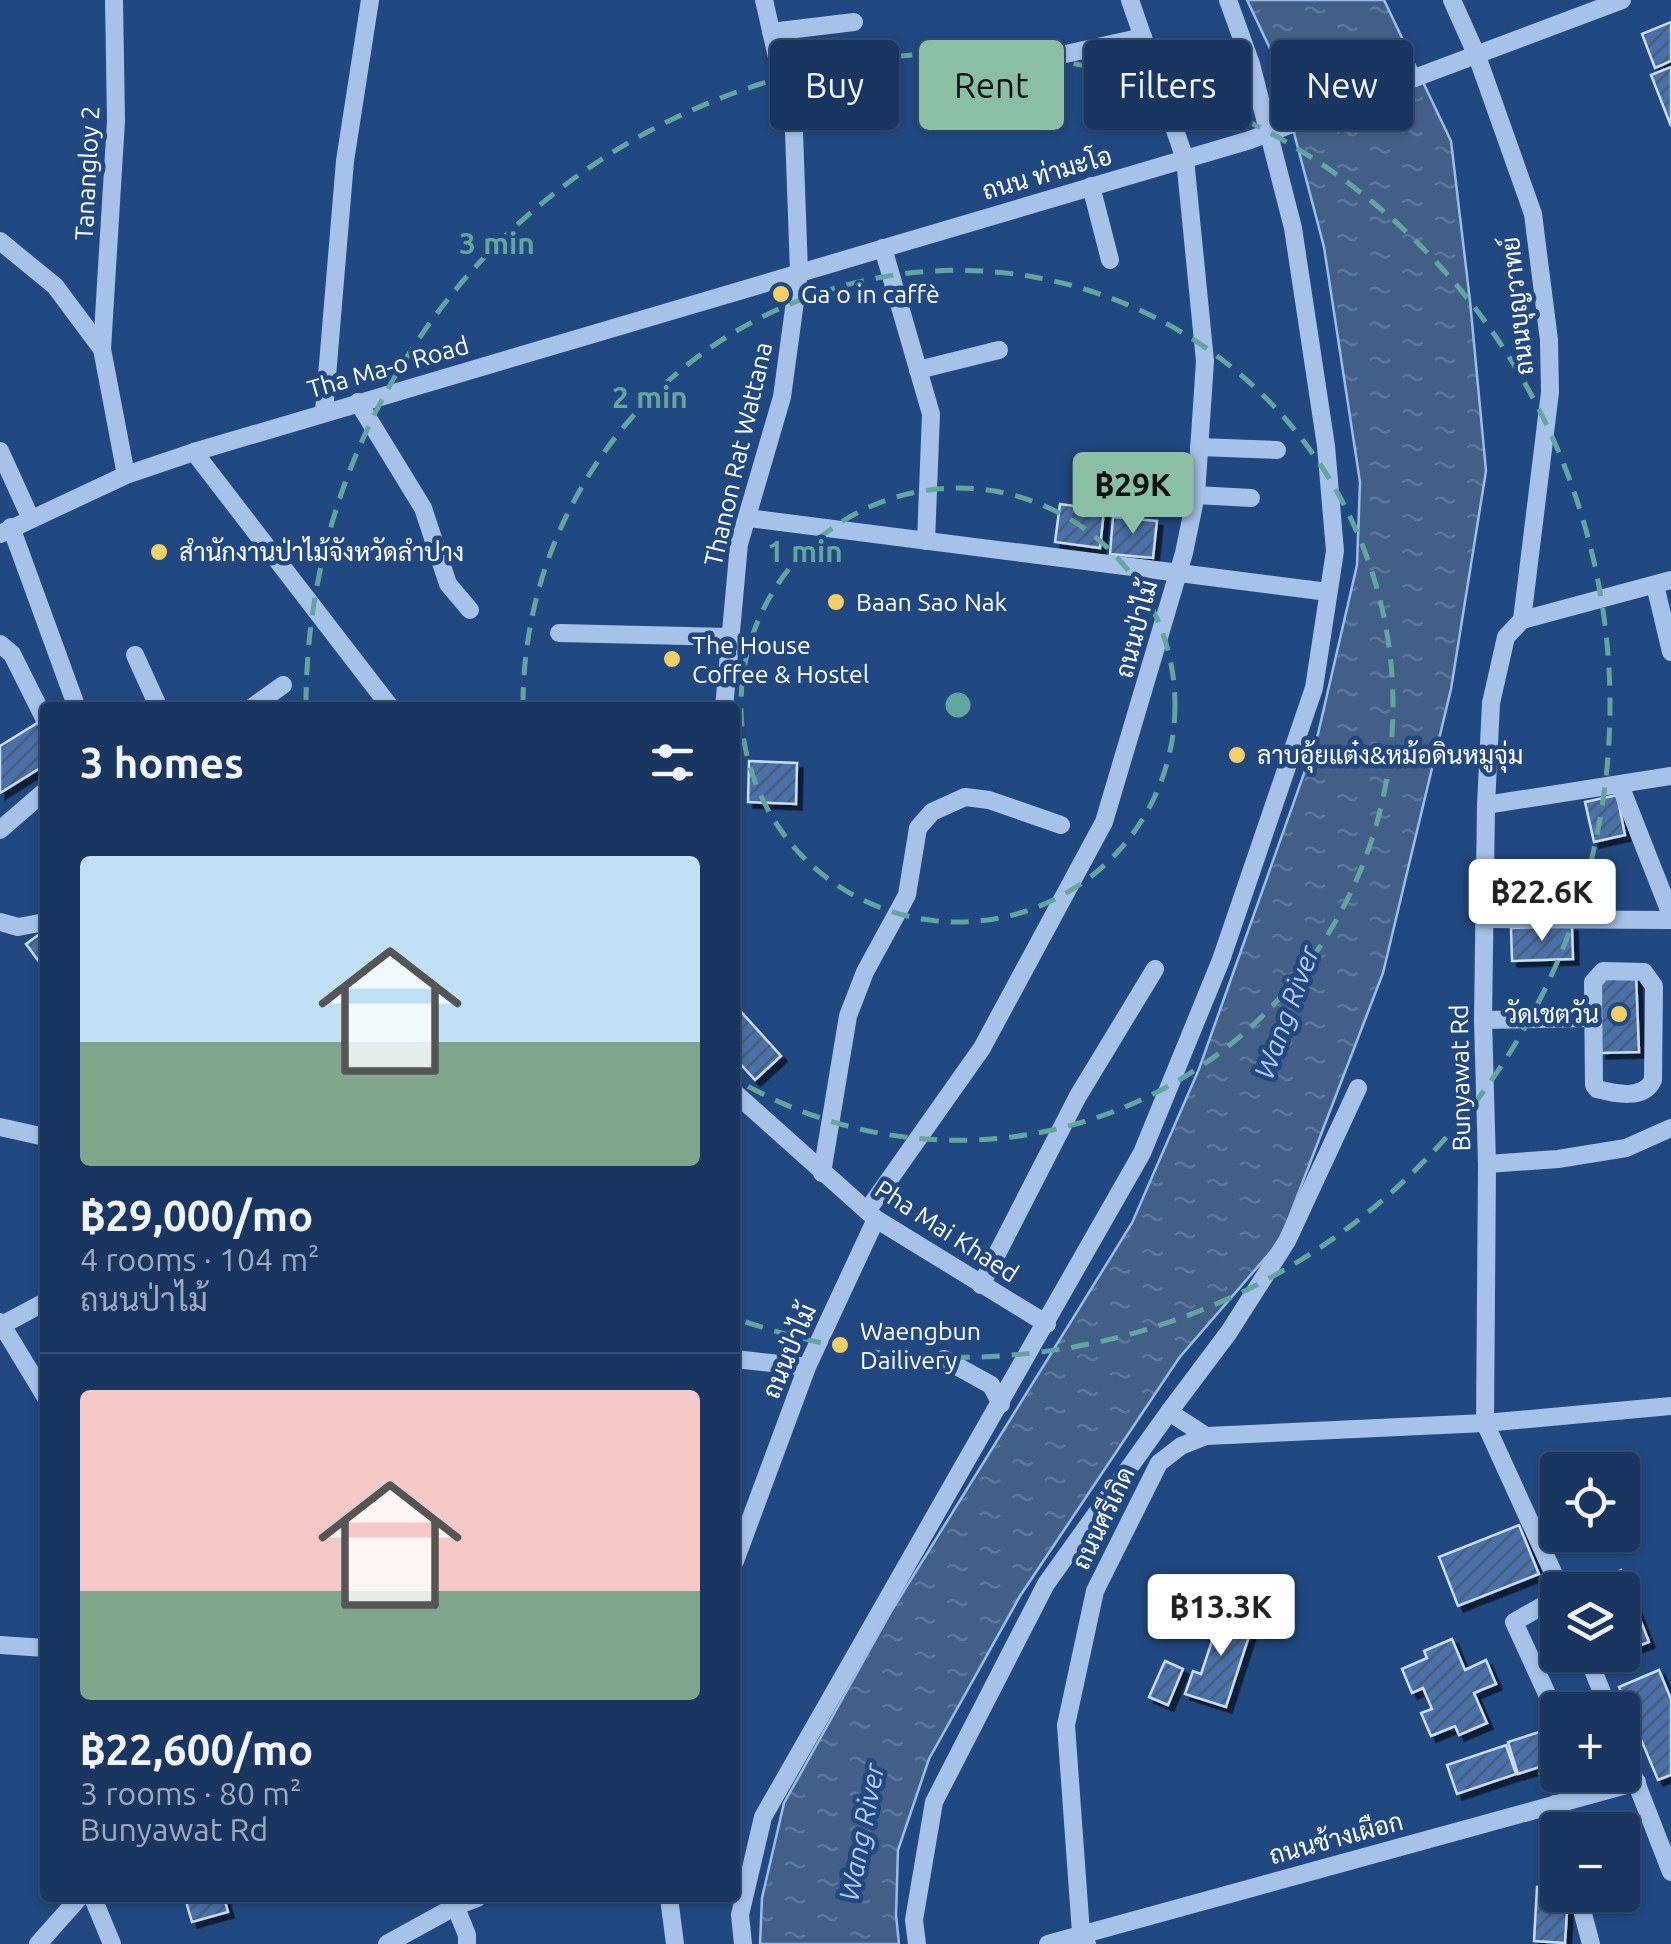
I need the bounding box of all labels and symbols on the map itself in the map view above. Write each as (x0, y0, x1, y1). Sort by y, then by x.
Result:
street label: Tanangloy 2 (69, 105, 105, 241)
street label: ถนน ท่ามะโอ (978, 139, 1115, 205)
text: 3 min (459, 226, 535, 260)
street label: ถนนบุญวาทย์ (1493, 235, 1542, 377)
place label: Ga o in caffè (801, 280, 940, 308)
marker: Ga o in caffè (770, 283, 792, 305)
street label: Tha Ma-o Road (304, 331, 472, 403)
street label: Thanon Rat Wattana (699, 339, 777, 569)
text: 2 min (612, 380, 688, 414)
pin: ฿29K (1074, 452, 1192, 537)
text: 1 min (767, 534, 843, 568)
place label: สำนักงานป่าไม้จังหวัดลำปาง (179, 536, 464, 566)
marker: สำนักงานป่าไม้จังหวัดลำปาง (148, 541, 170, 563)
street label: ถนนป่าไม้ (1108, 576, 1163, 681)
place label: Baan Sao Nak (856, 588, 1008, 616)
marker: Baan Sao Nak (825, 591, 847, 613)
place label: The House Coffee & Hostel (692, 631, 869, 688)
marker: The House Coffee & Hostel (661, 648, 683, 670)
centre of rings (940, 687, 976, 723)
place label: ลาบอุ้ยแต๋ง&หม้อดินหมูจุ่ม (1257, 740, 1523, 773)
marker: ลาบอุ้ยแต๋ง&หม้อดินหมูจุ่ม (1226, 744, 1248, 766)
pin: ฿22.6K (1461, 859, 1623, 944)
water label: Wang River (1248, 940, 1325, 1083)
place label: วัดเชตวัน (1505, 998, 1599, 1028)
marker: วัดเชตวัน (1608, 1003, 1630, 1025)
street label: Bunyawat Rd (1445, 1004, 1475, 1152)
street label: Pha Mai Khaed (870, 1174, 1024, 1288)
street label: ถนนป่าไม้ (755, 1298, 822, 1402)
place label: Waengbun Dailivery (860, 1317, 981, 1374)
marker: Waengbun Dailivery (829, 1334, 851, 1356)
street label: ถนนศรีเกิด (1064, 1461, 1140, 1574)
pin: ฿13.3K (1140, 1574, 1302, 1659)
water label: Wang River (833, 1760, 890, 1903)
street label: ถนนช้างเผือก (1266, 1805, 1406, 1869)

